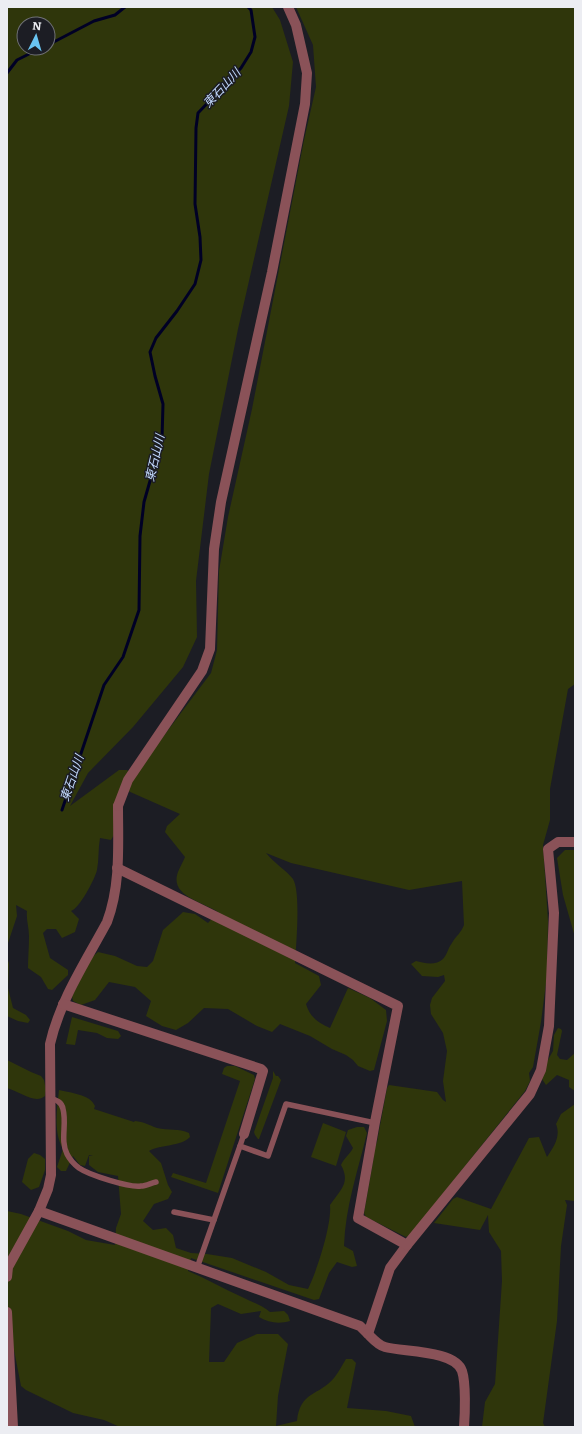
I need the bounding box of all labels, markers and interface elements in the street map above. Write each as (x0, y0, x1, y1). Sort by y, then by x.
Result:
north arrow (16, 16, 56, 56)
text: N (32, 17, 42, 33)
water label: 東石山川 (198, 62, 246, 111)
water label: 東石山川 (140, 430, 169, 483)
water label: 東石山川 (55, 750, 88, 803)

